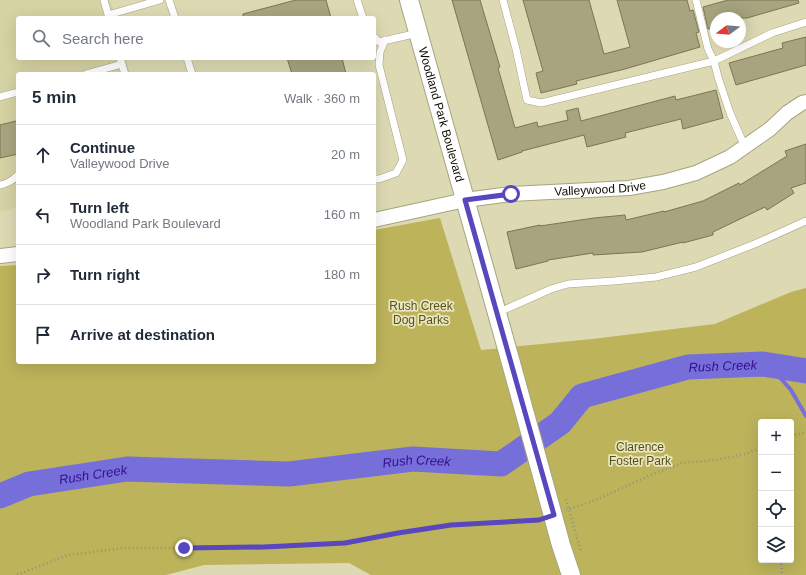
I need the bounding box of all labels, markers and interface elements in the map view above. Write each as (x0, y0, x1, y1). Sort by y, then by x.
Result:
north arrow (710, 12, 746, 48)
search box (16, 16, 376, 60)
icon: search (30, 27, 52, 49)
text: Search here (62, 30, 144, 47)
street label: Woodland Park Boulevard (416, 46, 467, 184)
text: 5 min (32, 88, 76, 107)
text: Walk · 360 m (284, 91, 360, 106)
text: Continue (70, 139, 135, 156)
icon: ahead (32, 144, 54, 166)
text: 20 m (331, 147, 360, 162)
text: Valleywood Drive (70, 156, 169, 171)
street label: Valleywood Drive (554, 178, 648, 199)
route start (502, 185, 520, 203)
text: Turn left (70, 199, 129, 216)
icon: left (32, 204, 54, 226)
text: 160 m (324, 207, 360, 222)
text: Woodland Park Boulevard (70, 216, 221, 231)
icon: right (32, 264, 54, 286)
text: Turn right (70, 266, 140, 283)
text: 180 m (324, 267, 360, 282)
park label: Rush Creek Dog Parks (389, 299, 454, 327)
icon: arrive (32, 324, 54, 346)
text: Arrive at destination (70, 326, 215, 343)
water label: Rush Creek (688, 357, 759, 375)
map controls (758, 419, 794, 563)
button: + (758, 419, 794, 455)
park label: Clarence Foster Park (609, 440, 672, 468)
water label: Rush Creek (382, 452, 453, 471)
button: − (758, 455, 794, 491)
water label: Rush Creek (58, 462, 130, 487)
button: locate (758, 491, 794, 527)
button: layers (758, 527, 794, 563)
route end (175, 539, 193, 557)

